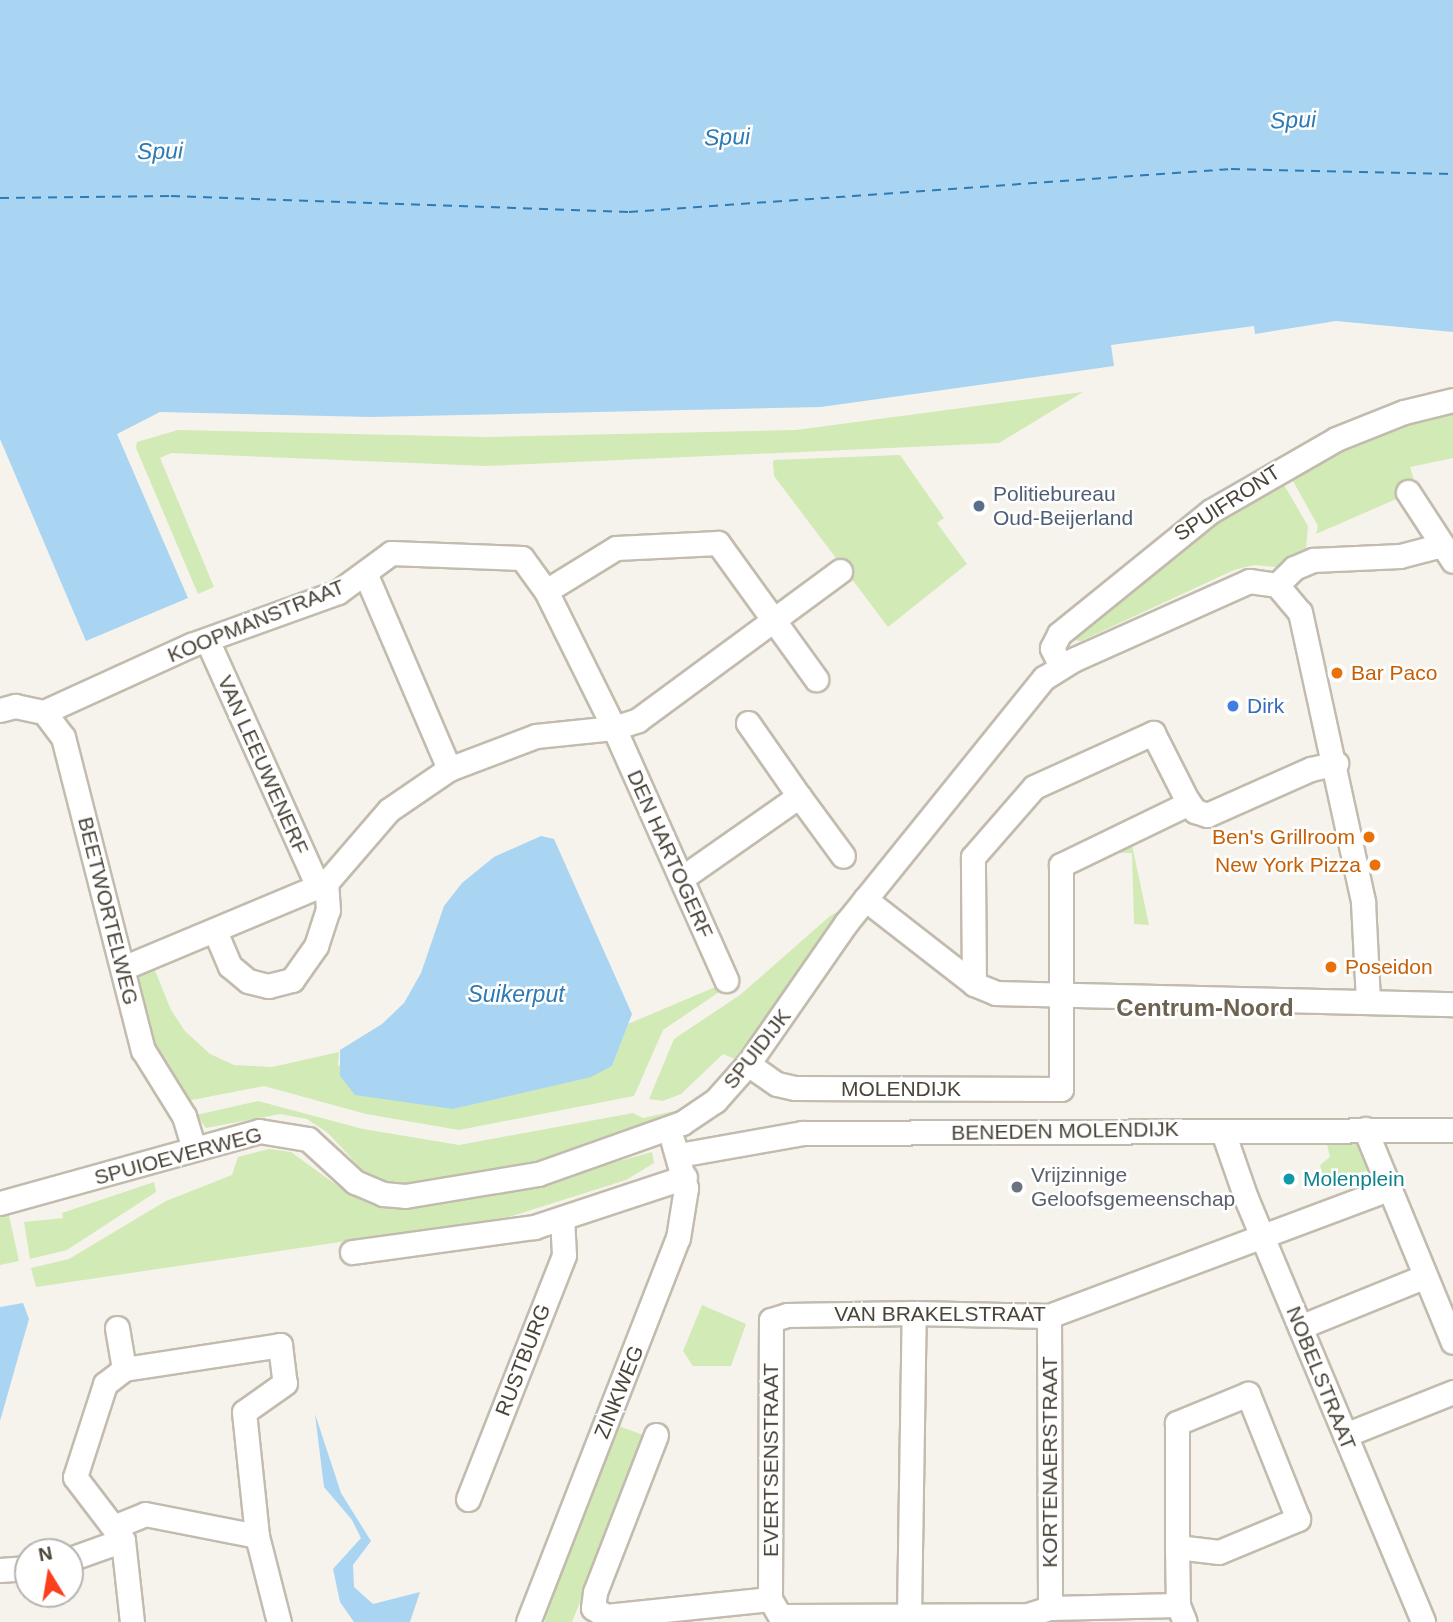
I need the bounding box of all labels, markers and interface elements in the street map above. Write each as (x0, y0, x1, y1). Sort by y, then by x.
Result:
water label: Spui (1270, 105, 1316, 135)
water label: Spui (704, 122, 750, 152)
water label: Spui (137, 137, 183, 165)
street label: SPUIFRONT (1169, 459, 1285, 547)
place label: Politiebureau Oud-Beijerland (993, 481, 1133, 531)
marker: Politiebureau Oud-Beijerland (971, 498, 987, 514)
street label: KOOPMANSTRAAT (164, 574, 348, 668)
place label: Bar Paco (1351, 660, 1437, 686)
marker: Bar Paco (1329, 665, 1345, 681)
street label: VAN LEEUWENERF (212, 672, 314, 858)
place label: Dirk (1247, 693, 1284, 719)
marker: Dirk (1225, 698, 1241, 714)
street label: DEN HARTOGERF (622, 766, 718, 942)
street label: BEETWORTELWEG (72, 814, 144, 1008)
place label: Ben's Grillroom (1212, 824, 1355, 850)
marker: Ben's Grillroom (1361, 829, 1377, 845)
place label: New York Pizza (1215, 852, 1361, 878)
marker: New York Pizza (1367, 857, 1383, 873)
place label: Poseidon (1345, 954, 1433, 980)
marker: Poseidon (1323, 959, 1339, 975)
water label: Suikerput (467, 980, 565, 1008)
district label: Centrum-Noord (1116, 994, 1294, 1022)
street label: SPUIDIJK (718, 1004, 796, 1094)
street label: MOLENDIJK (841, 1076, 961, 1102)
street label: BENEDEN MOLENDIJK (951, 1116, 1179, 1146)
street label: SPUIOEVERWEG (92, 1122, 264, 1190)
place label: Vrijzinnige Geloofsgemeenschap (1031, 1162, 1235, 1212)
place label: Molenplein (1303, 1166, 1405, 1192)
marker: Molenplein (1281, 1171, 1297, 1187)
marker: Vrijzinnige Geloofsgemeenschap (1009, 1179, 1025, 1195)
street label: RUSTBURG (490, 1300, 556, 1420)
street label: VAN BRAKELSTRAAT (834, 1301, 1046, 1327)
street label: NOBELSTRAAT (1281, 1303, 1361, 1453)
street label: ZINKWEG (589, 1342, 649, 1442)
street label: KORTENAERSTRAAT (1037, 1356, 1063, 1568)
street label: EVERTSENSTRAAT (758, 1363, 784, 1557)
north arrow (14, 1538, 84, 1608)
text: N (37, 1542, 54, 1565)

